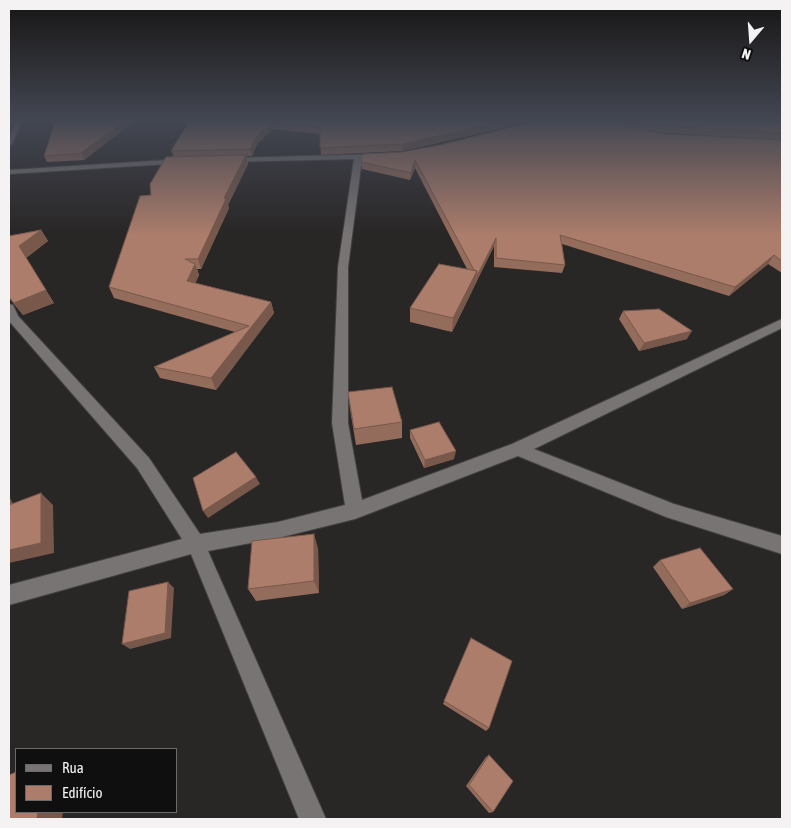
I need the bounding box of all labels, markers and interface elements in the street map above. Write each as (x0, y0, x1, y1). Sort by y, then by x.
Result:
north arrow (726, 15, 776, 65)
text: N (740, 45, 753, 63)
legend (15, 748, 178, 813)
text: Rua (62, 759, 84, 776)
text: Edifício (62, 784, 103, 801)

